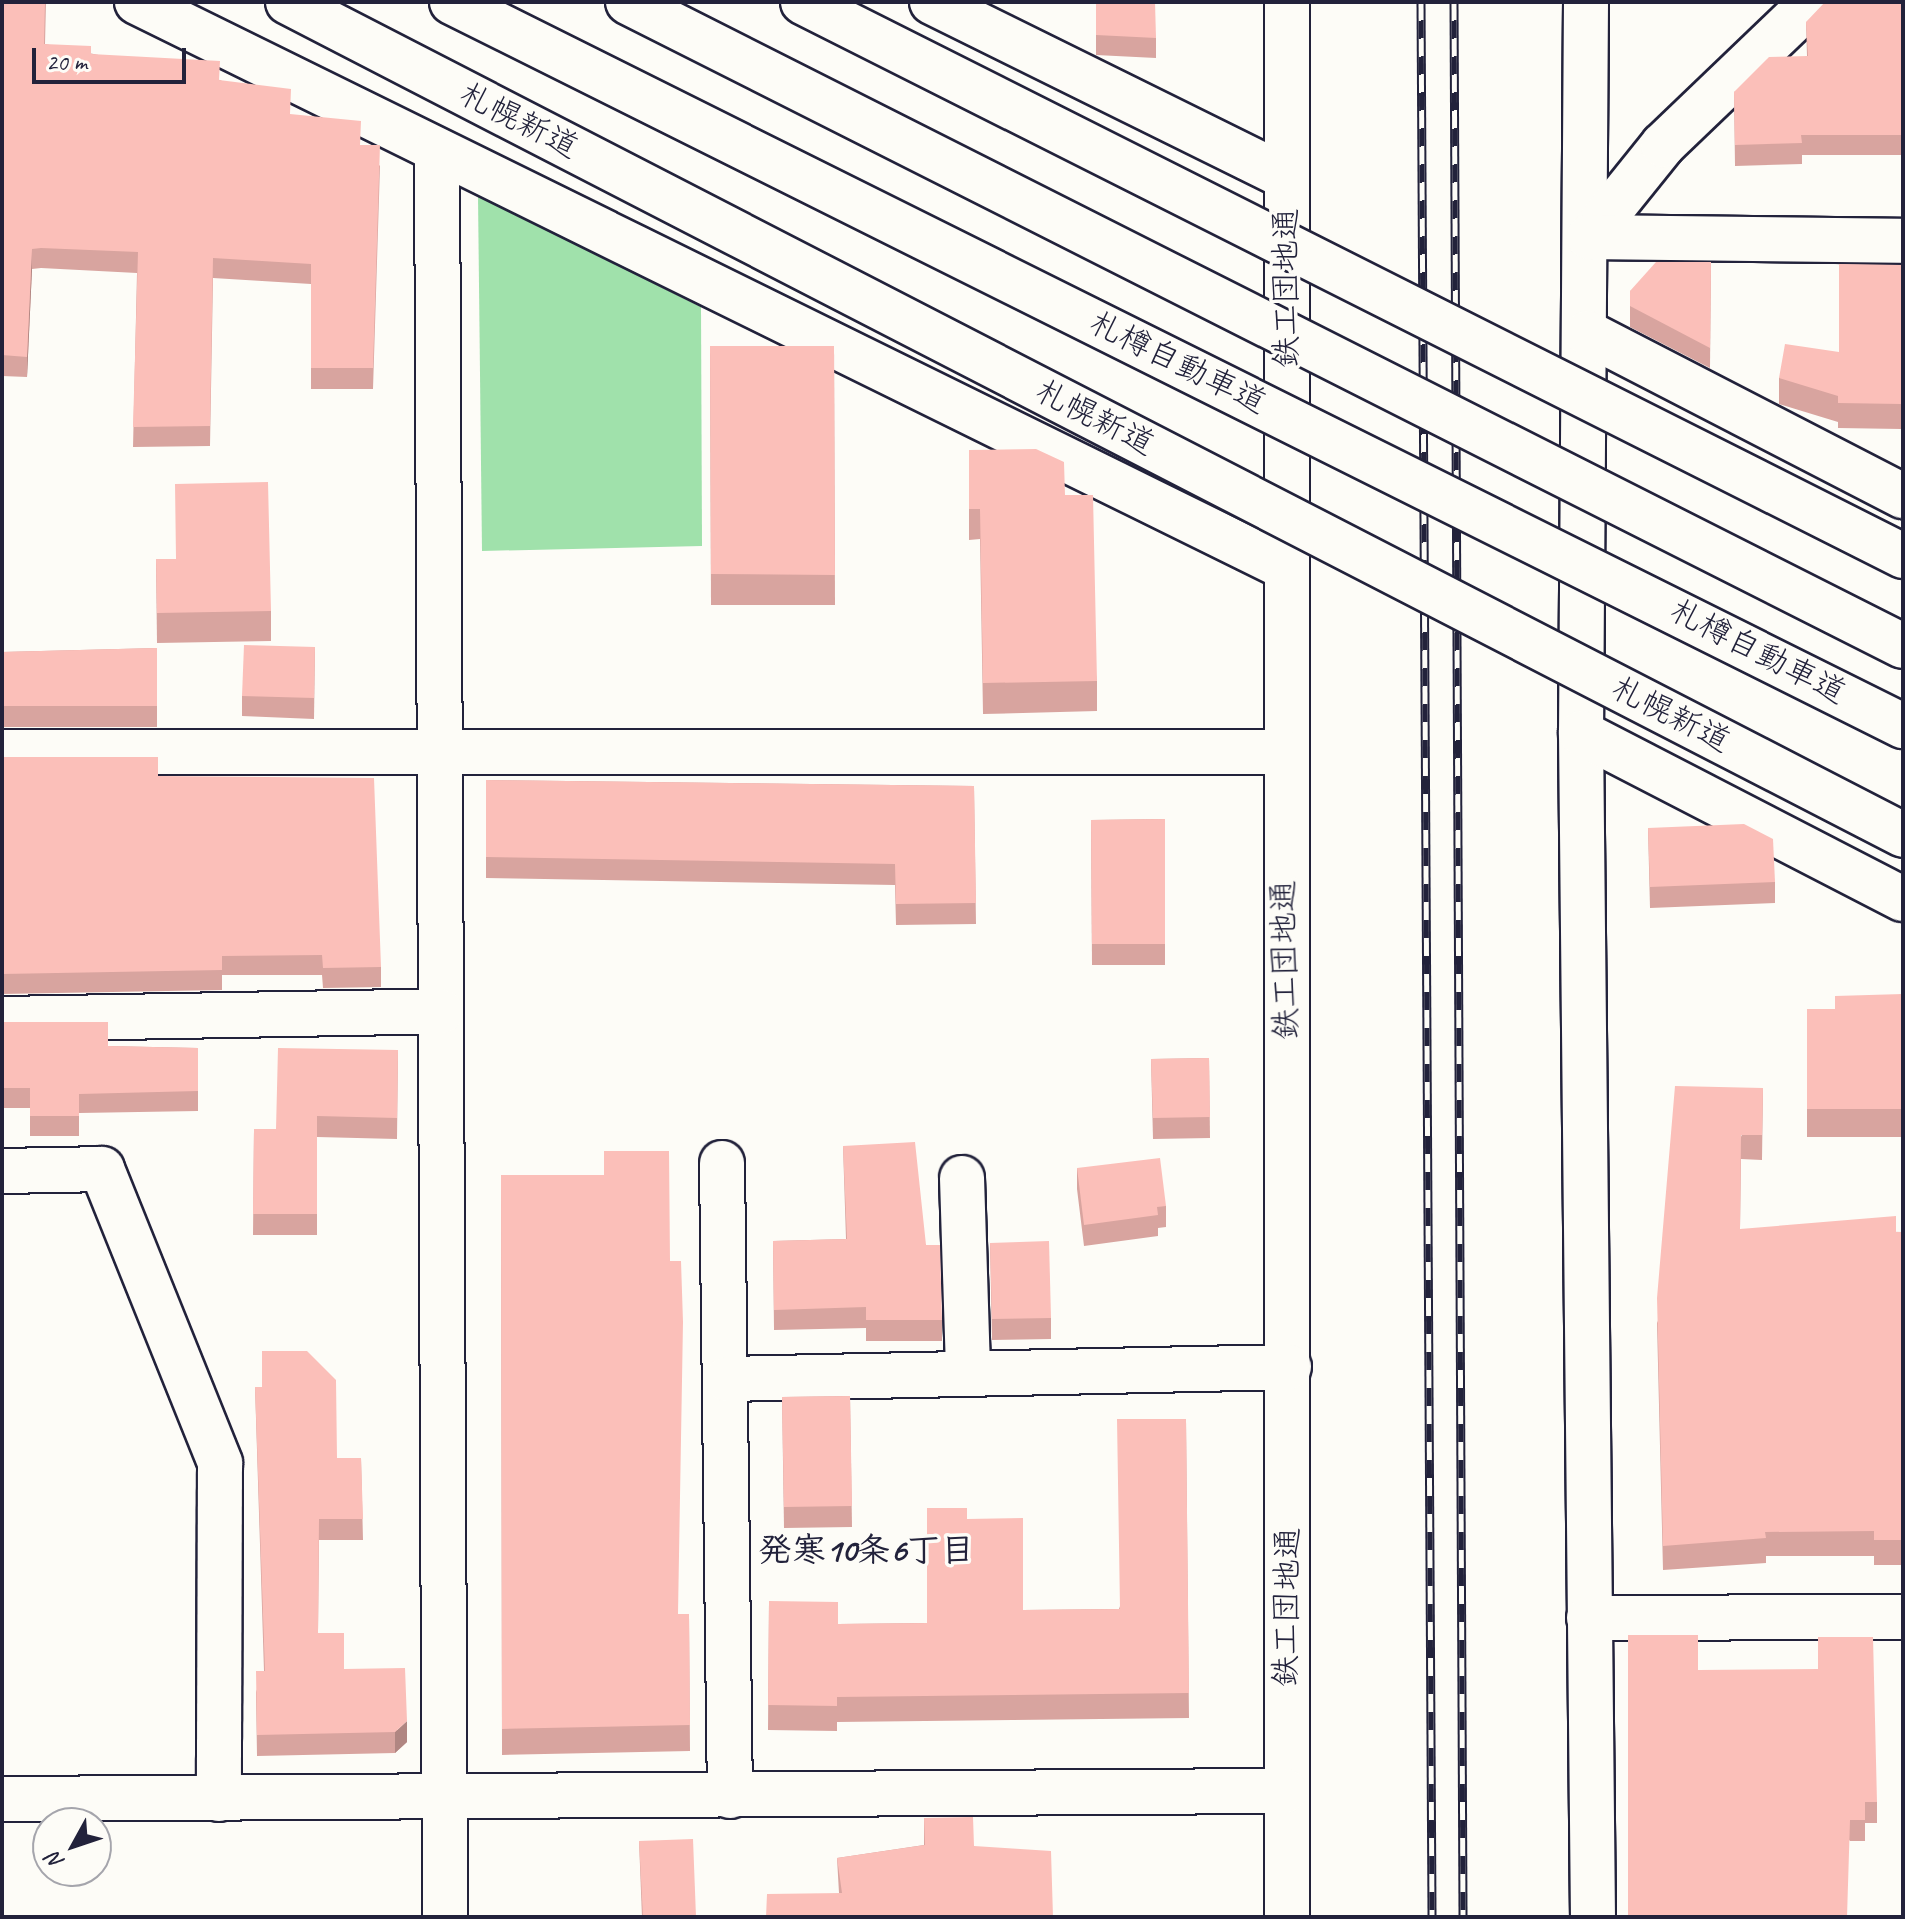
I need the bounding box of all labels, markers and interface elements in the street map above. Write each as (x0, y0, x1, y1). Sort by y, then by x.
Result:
scale bar (36, 32, 190, 82)
text: 20 m (46, 47, 87, 77)
street label: 札幌新道 (453, 75, 585, 167)
street label: 鉄工団地通 (1267, 208, 1305, 368)
street label: 札樽自動車道 (1083, 304, 1273, 422)
street label: 札幌新道 (1029, 372, 1161, 464)
street label: 札樽自動車道 (1664, 591, 1852, 713)
street label: 札幌新道 (1605, 669, 1737, 761)
street label: 鉄工団地通 (1264, 880, 1306, 1040)
street label: 鉄工団地通 (1266, 1527, 1308, 1687)
district label: 発寒10条6丁目 (758, 1530, 974, 1570)
north arrow (32, 1807, 112, 1887)
text: N (40, 1847, 70, 1875)

